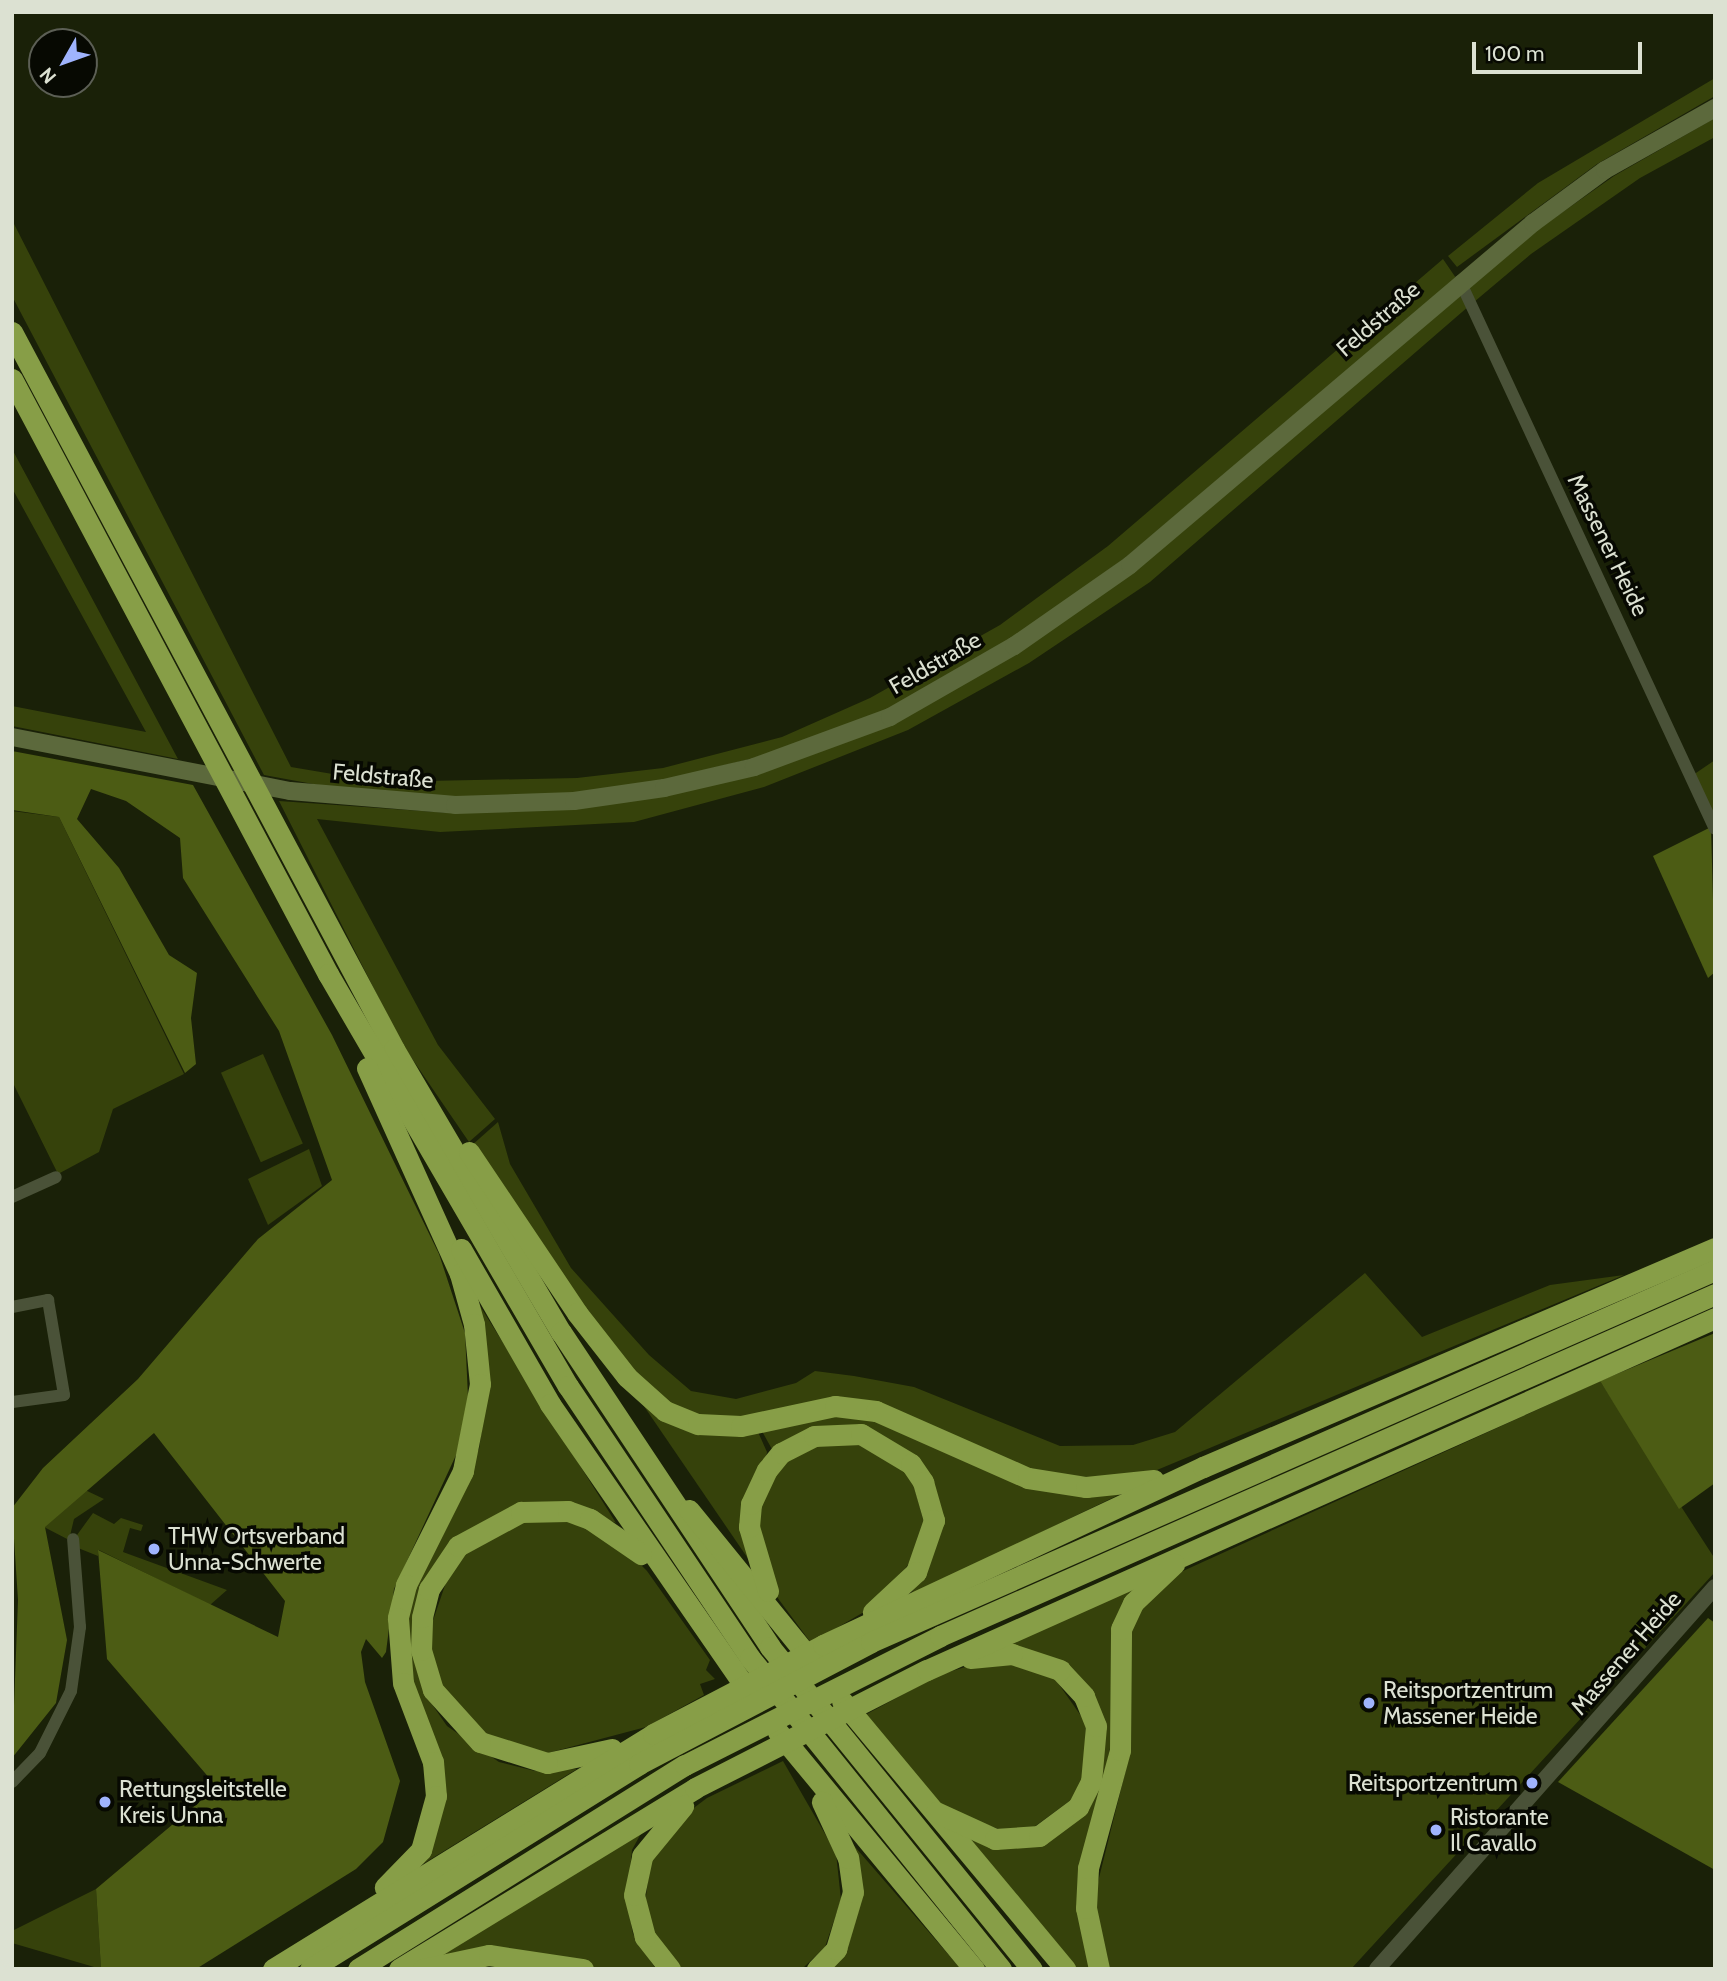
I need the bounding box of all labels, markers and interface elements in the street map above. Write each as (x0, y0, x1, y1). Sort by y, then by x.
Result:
north arrow (28, 28, 98, 98)
scale bar (1475, 28, 1645, 72)
text: 100 m (1485, 41, 1544, 66)
text: N (35, 63, 61, 88)
street label: Feldstraße (1331, 275, 1425, 363)
street label: Massener Heide (1562, 469, 1654, 621)
street label: Feldstraße (884, 626, 986, 700)
street label: Feldstraße (331, 758, 435, 794)
place label: THW Ortsverband Unna-Schwerte (168, 1522, 345, 1576)
marker: THW Ortsverband Unna-Schwerte (146, 1541, 162, 1557)
street label: Massener Heide (1565, 1586, 1687, 1720)
place label: Reitsportzentrum Massener Heide (1383, 1676, 1553, 1730)
marker: Reitsportzentrum Massener Heide (1361, 1695, 1377, 1711)
place label: Reitsportzentrum (1348, 1769, 1518, 1797)
place label: Rettungsleitstelle Kreis Unna (119, 1775, 287, 1829)
marker: Reitsportzentrum (1524, 1775, 1540, 1791)
marker: Rettungsleitstelle Kreis Unna (97, 1794, 113, 1810)
place label: Ristorante Il Cavallo (1450, 1803, 1549, 1857)
marker: Ristorante Il Cavallo (1428, 1822, 1444, 1838)

